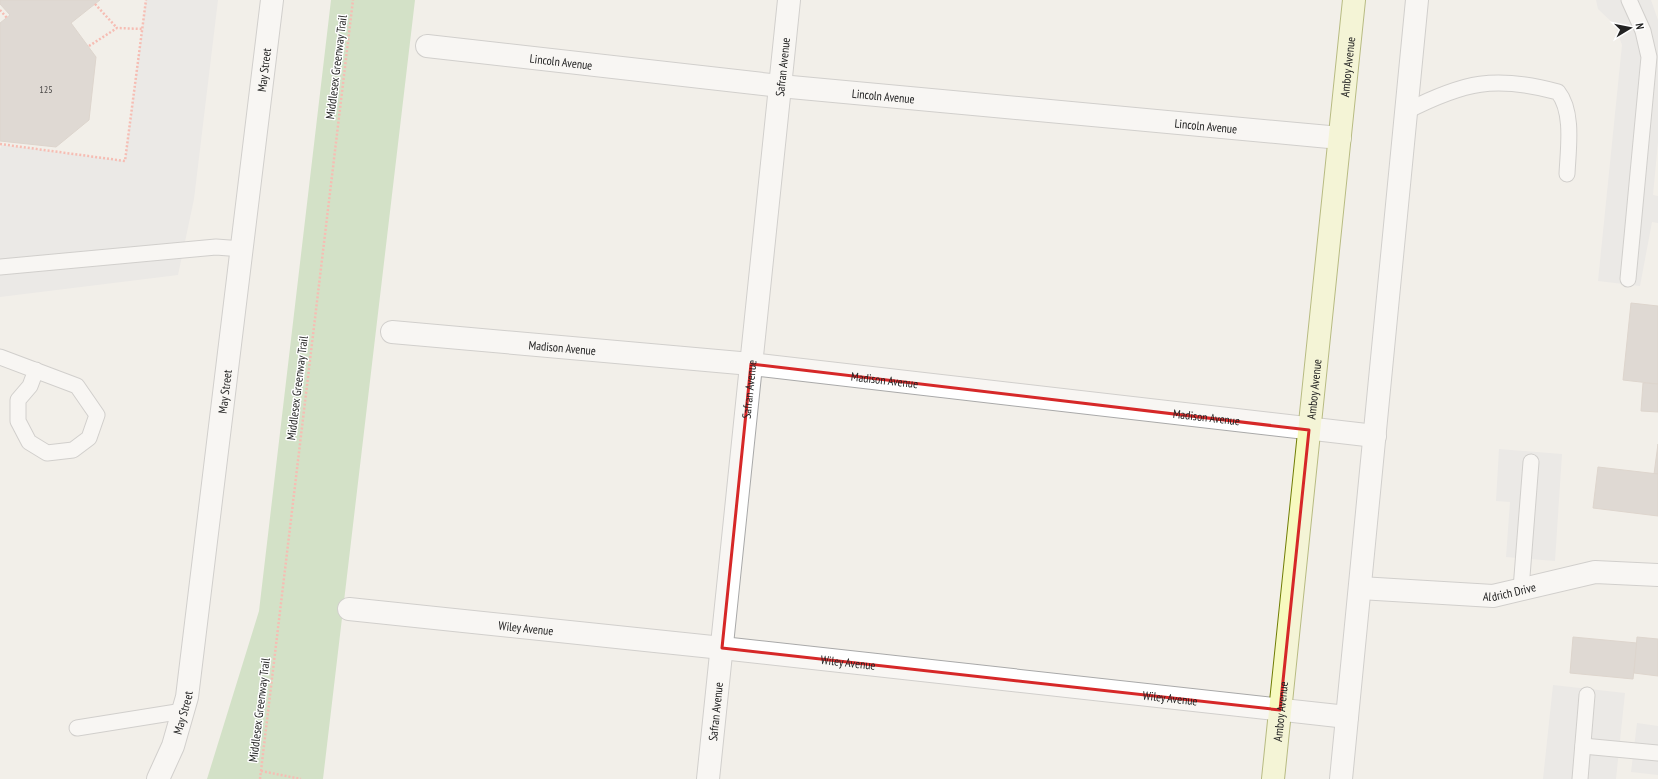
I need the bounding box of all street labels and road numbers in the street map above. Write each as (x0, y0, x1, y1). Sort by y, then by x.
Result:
street label: Middlesex Greenway Trail (322, 14, 350, 120)
street label: Amboy Avenue (1336, 36, 1358, 98)
street label: Safran Avenue (772, 37, 793, 97)
street label: May Street (253, 46, 274, 93)
street label: Lincoln Avenue (529, 50, 593, 72)
street label: Lincoln Avenue (851, 85, 915, 106)
street label: Lincoln Avenue (1174, 115, 1238, 136)
street label: Middlesex Greenway Trail (283, 335, 311, 441)
street label: Madison Avenue (528, 337, 597, 358)
street label: Amboy Avenue (1303, 358, 1324, 420)
street label: Safran Avenue (738, 359, 759, 419)
street label: May Street (214, 368, 234, 414)
street label: Madison Avenue (850, 368, 919, 391)
street label: Madison Avenue (1172, 405, 1241, 428)
street label: Aldrich Drive (1483, 579, 1537, 604)
street label: Wiley Avenue (498, 617, 554, 638)
street label: Wiley Avenue (820, 651, 876, 672)
street label: Middlesex Greenway Trail (245, 657, 273, 763)
street label: Amboy Avenue (1269, 680, 1291, 742)
street label: Safran Avenue (705, 681, 726, 742)
street label: Wiley Avenue (1142, 687, 1198, 708)
street label: May Street (169, 690, 195, 736)

